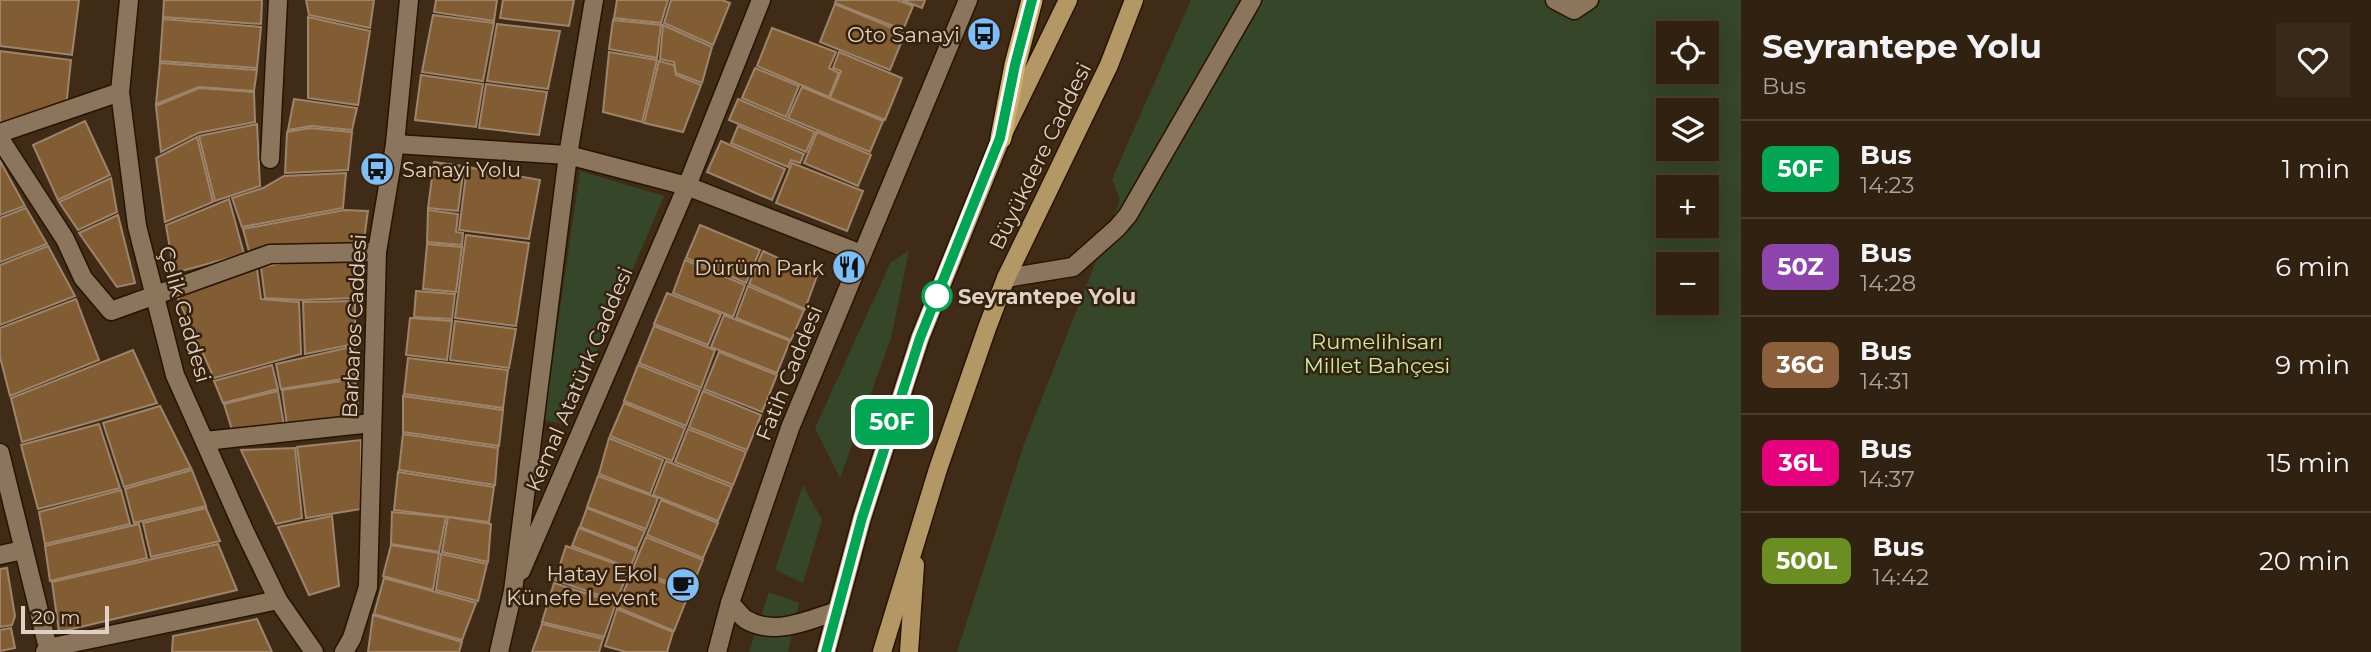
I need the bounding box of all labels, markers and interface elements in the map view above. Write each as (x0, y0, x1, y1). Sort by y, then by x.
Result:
bus stop icon: Oto Sanayi (965, 15, 1003, 53)
map controls (1656, 21, 1719, 315)
button: locate (1656, 21, 1719, 84)
place label: Oto Sanayi (847, 22, 960, 47)
button: heart (2276, 23, 2350, 97)
text: Seyrantepe Yolu (1762, 26, 2042, 66)
street label: Büyükdere Caddesi (984, 58, 1096, 254)
text: Bus (1762, 72, 1806, 100)
button: layers (1656, 98, 1719, 161)
text: Bus (1860, 139, 1912, 171)
bus stop icon: Sanayi Yolu (358, 150, 396, 188)
text: 1 min (2282, 153, 2350, 185)
text: 50F (1778, 154, 1823, 183)
place label: Sanayi Yolu (402, 157, 521, 182)
text: 14:23 (1860, 171, 1915, 199)
button: + (1656, 175, 1719, 238)
street label: Barbaros Caddesi (337, 233, 371, 419)
text: Bus (1860, 237, 1912, 269)
street label: Çelik Caddesi (154, 243, 216, 385)
restaurant icon: Dürüm Park (830, 248, 868, 286)
text: 6 min (2275, 251, 2350, 283)
button: − (1656, 252, 1719, 315)
text: 50Z (1777, 252, 1824, 281)
place label: Dürüm Park (694, 255, 824, 280)
street label: Kemal Atatürk Caddesi (520, 263, 638, 495)
text: 14:28 (1860, 269, 1916, 297)
marker: Seyrantepe Yolu (922, 281, 952, 311)
place label: Seyrantepe Yolu (958, 284, 1136, 309)
street label: Fatih Caddesi (751, 302, 827, 444)
park label: Rumelihisarı Millet Bahçesi (1304, 329, 1450, 378)
text: Bus (1860, 335, 1912, 367)
text: 9 min (2275, 349, 2350, 381)
text: 36G (1777, 350, 1825, 379)
text: 14:31 (1860, 367, 1910, 395)
line badge: 50F (852, 399, 932, 445)
text: 50F (869, 407, 915, 436)
text: Bus (1860, 433, 1912, 465)
text: 15 min (2267, 447, 2350, 479)
text: 36L (1779, 448, 1823, 477)
text: 14:37 (1860, 465, 1915, 493)
text: Bus (1872, 531, 1924, 563)
text: 20 min (2259, 545, 2350, 577)
text: 500L (1776, 546, 1837, 575)
place label: Hatay Ekol Künefe Levent (506, 561, 658, 610)
text: 14:42 (1872, 563, 1929, 591)
cafe icon: Hatay Ekol Künefe Levent (664, 566, 702, 604)
scale bar (21, 603, 108, 635)
text: 20 m (32, 606, 80, 629)

